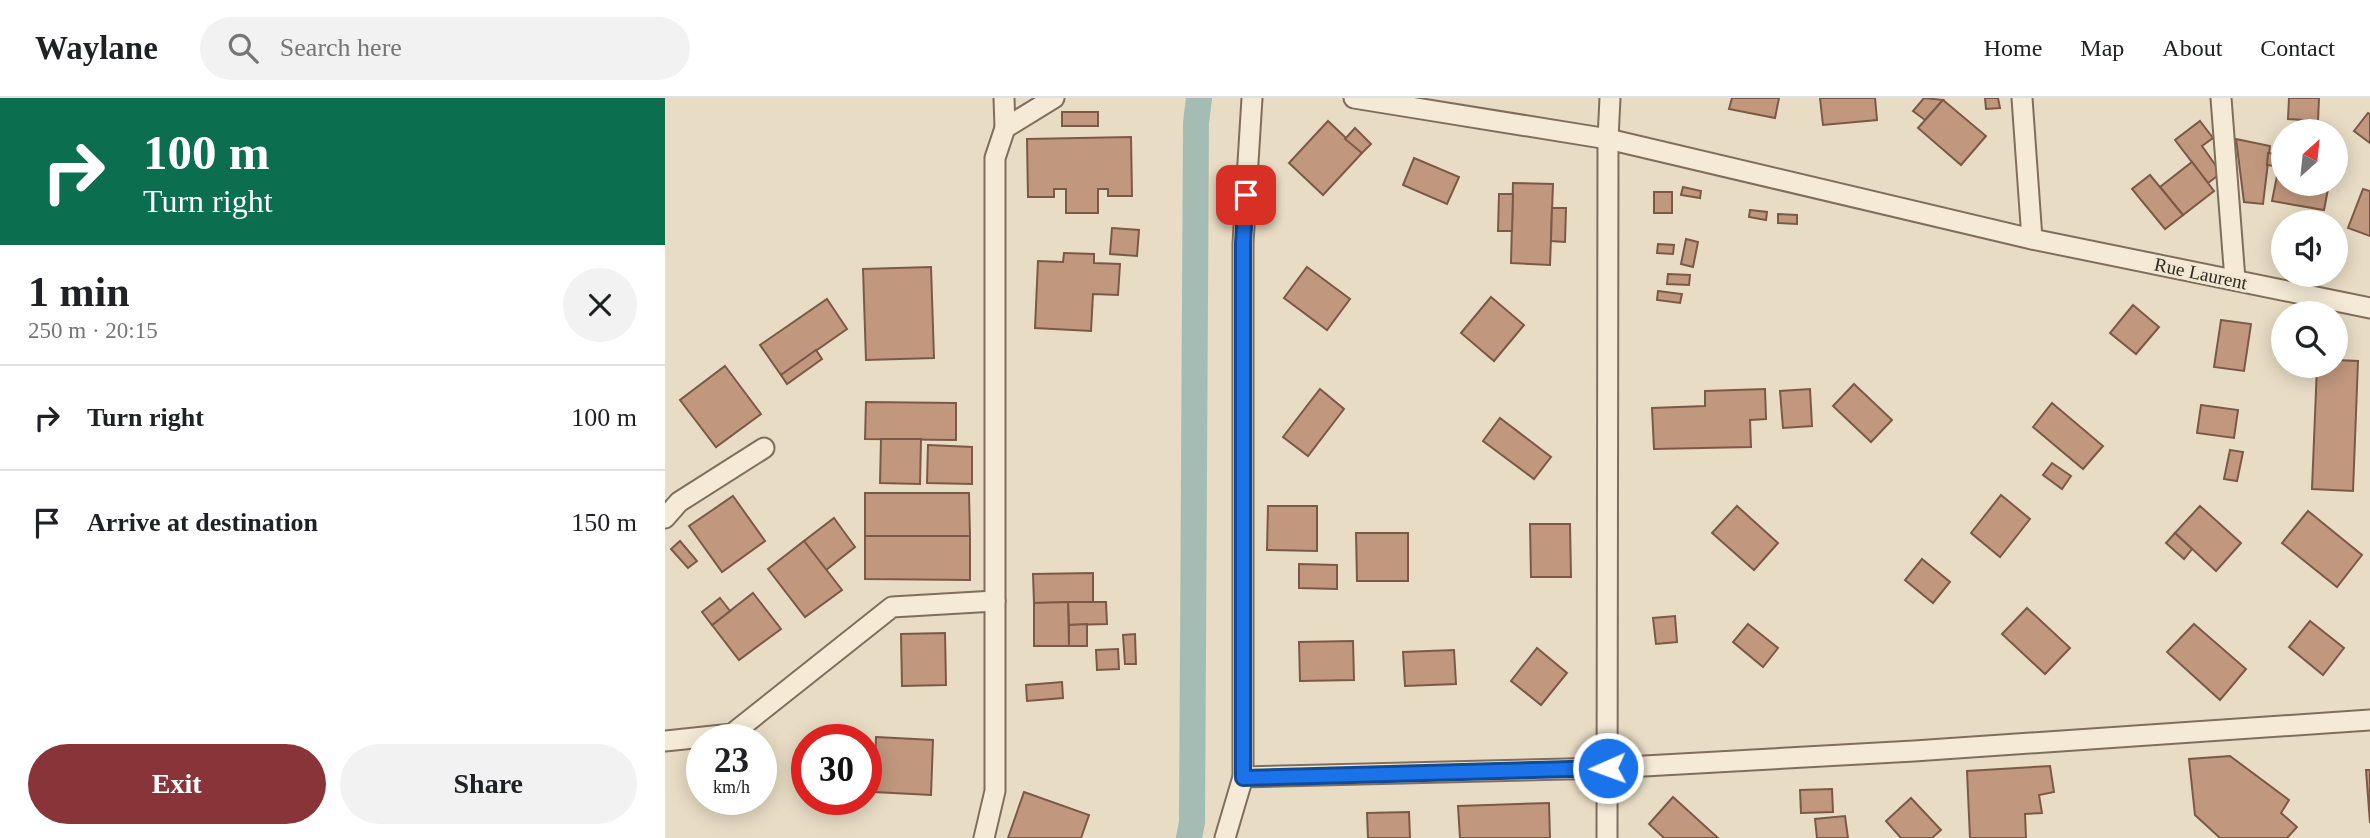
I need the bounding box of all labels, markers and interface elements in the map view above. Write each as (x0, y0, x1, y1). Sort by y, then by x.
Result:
search box (200, 17, 690, 80)
icon: search (224, 29, 262, 67)
text: Waylane (35, 30, 158, 66)
text: Search here (280, 33, 402, 62)
text: Home (1984, 35, 2042, 61)
text: Map (2080, 35, 2124, 61)
text: About (2162, 35, 2222, 61)
text: Contact (2260, 35, 2335, 61)
north arrow (2271, 119, 2349, 196)
map controls (2271, 119, 2348, 378)
text: 100 m (143, 125, 270, 180)
icon: right (28, 126, 119, 217)
pin (1216, 165, 1276, 225)
icon: arrive (1227, 176, 1265, 214)
text: Turn right (143, 183, 273, 219)
button: sound (2271, 210, 2348, 287)
street label: Rue Laurent (2153, 253, 2250, 294)
button: close (563, 268, 637, 342)
text: 1 min (28, 269, 130, 315)
button: search (2271, 301, 2348, 378)
text: 250 m · 20:15 (28, 318, 158, 343)
icon: right (28, 399, 66, 437)
text: Turn right (87, 403, 204, 432)
text: 100 m (571, 403, 637, 432)
icon: arrive (28, 504, 66, 542)
text: Arrive at destination (87, 508, 318, 537)
text: 150 m (571, 508, 637, 537)
speed limit sign: 30 (791, 724, 882, 815)
position arrow (1571, 731, 1645, 805)
text: 23 (714, 741, 749, 780)
button: Exit (28, 744, 326, 824)
button: Share (340, 744, 637, 824)
text: km/h (713, 777, 750, 797)

